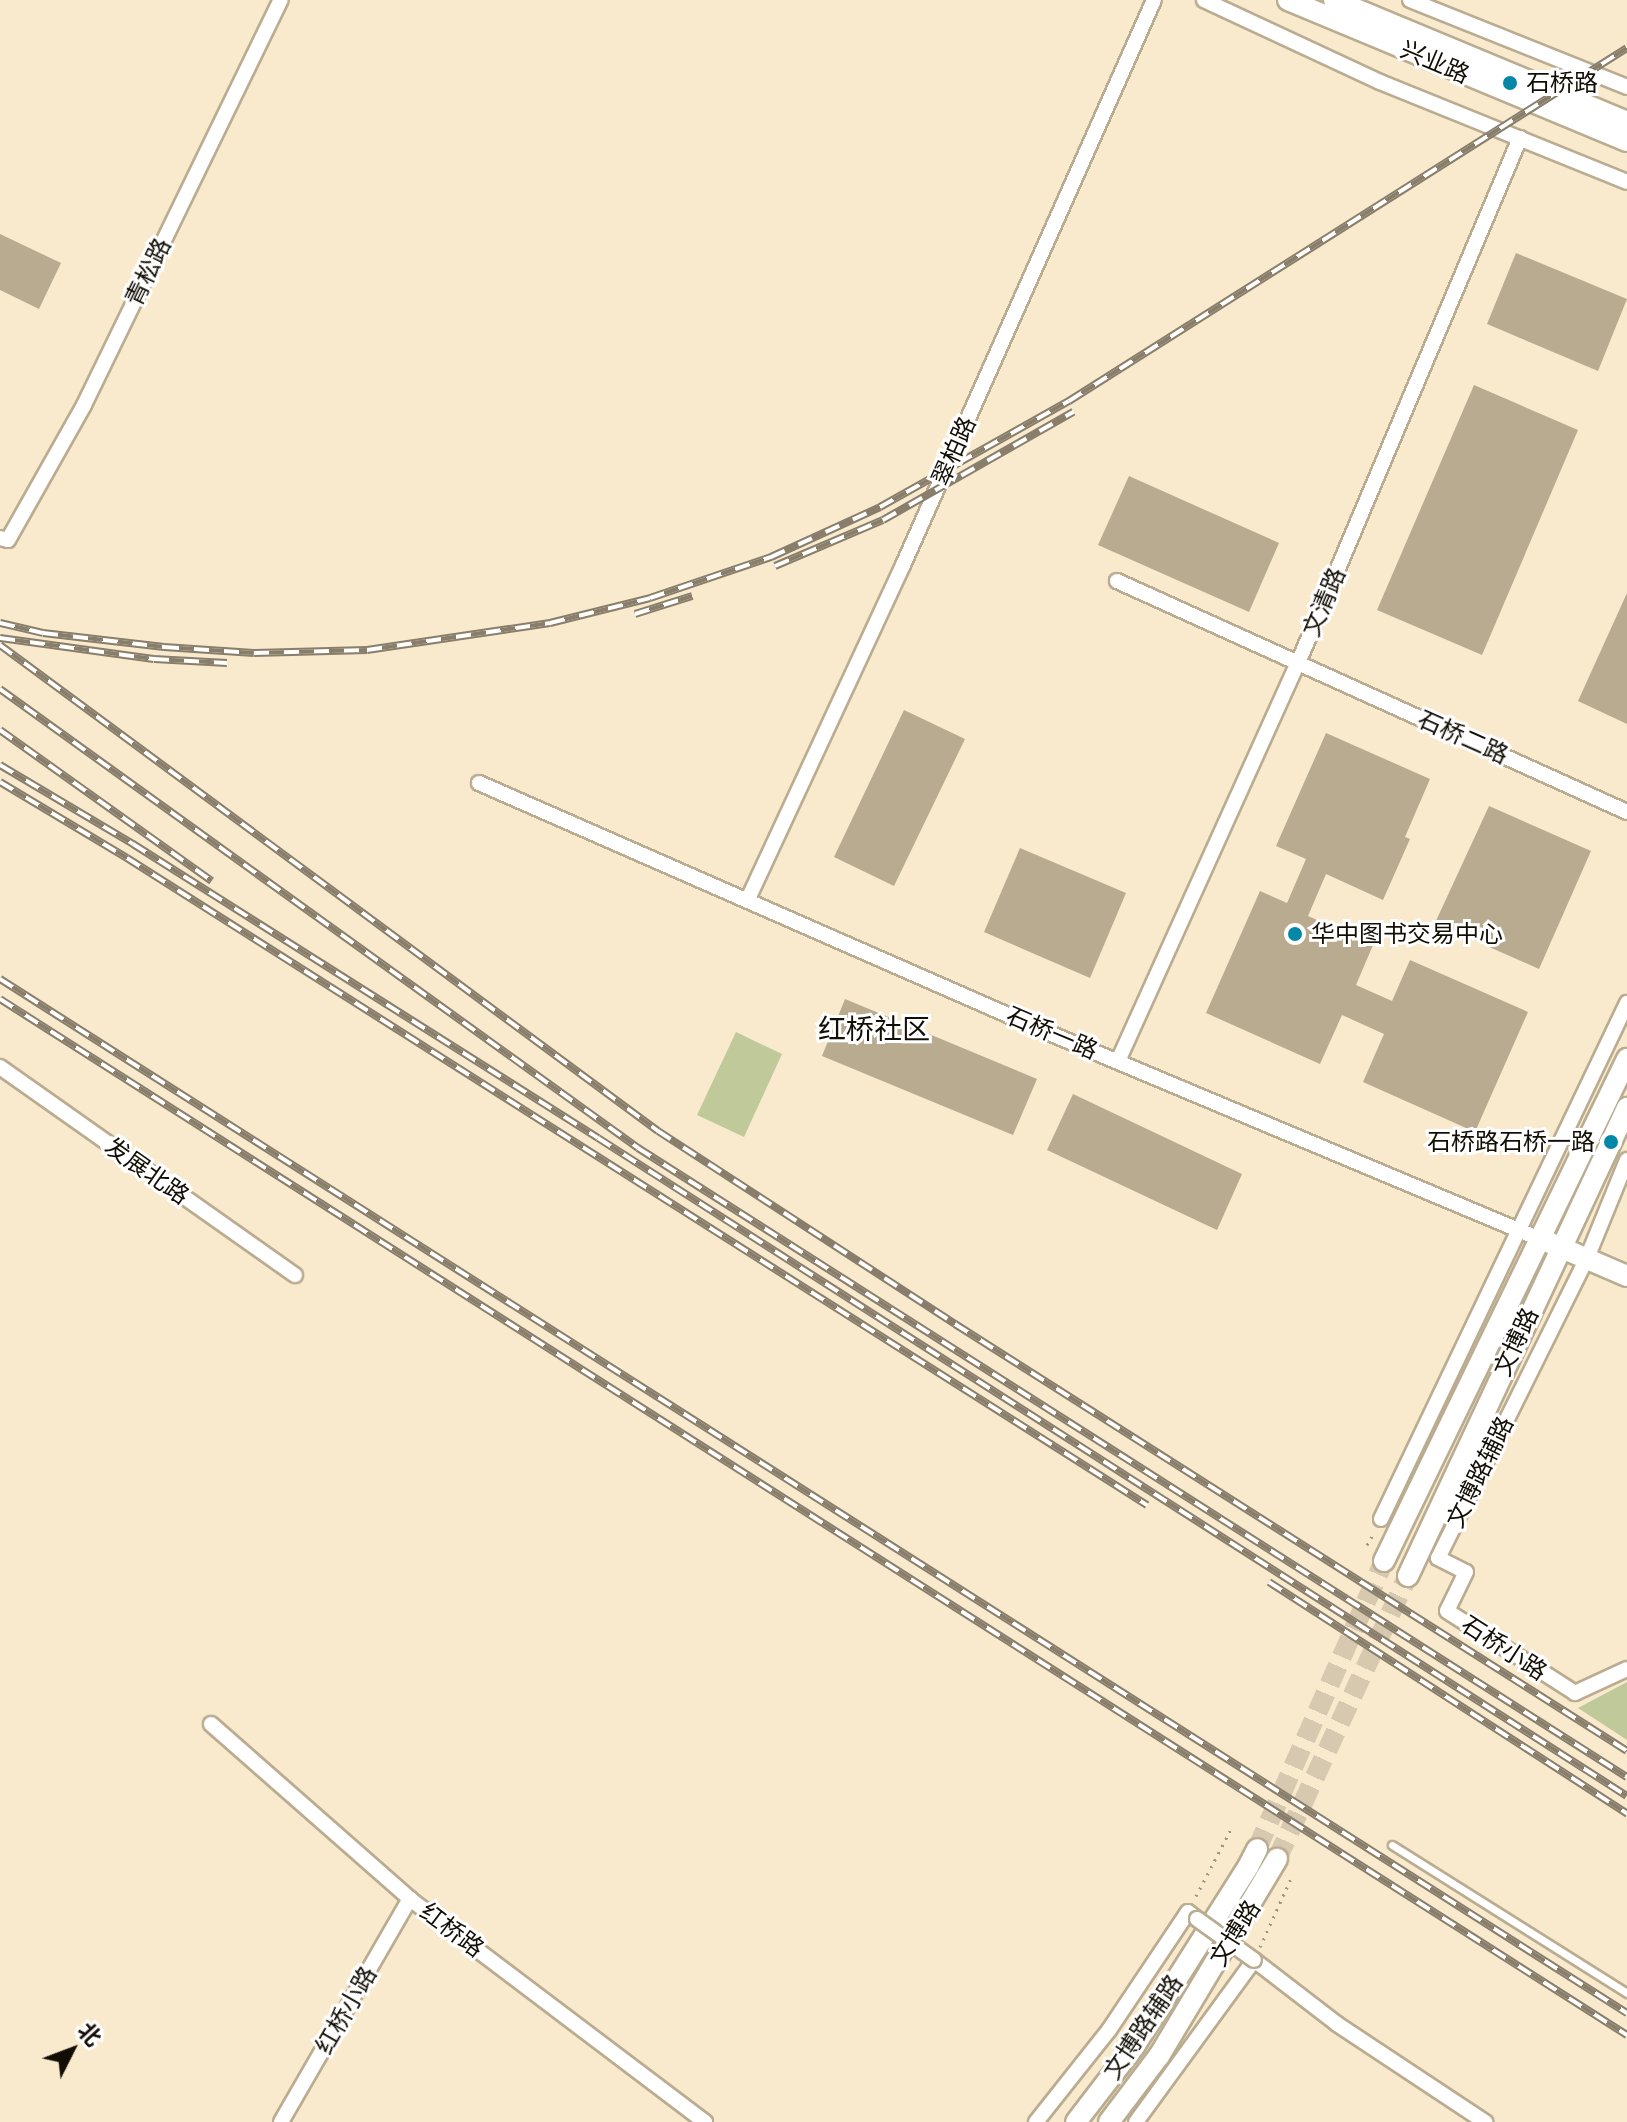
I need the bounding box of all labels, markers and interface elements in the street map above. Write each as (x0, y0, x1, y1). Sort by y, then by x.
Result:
street label: 兴业路 (1396, 35, 1474, 89)
place label: 石桥路 (1526, 69, 1598, 97)
marker: 石桥路 (1501, 74, 1519, 92)
street label: 青松路 (119, 233, 177, 311)
street label: 翠柏路 (926, 412, 982, 490)
street label: 文清路 (1297, 563, 1351, 641)
street label: 石桥二路 (1413, 704, 1513, 770)
place label: 华中图书交易中心 (1311, 920, 1503, 948)
marker: 华中图书交易中心 (1286, 925, 1304, 943)
street label: 石桥一路 (1002, 1001, 1102, 1065)
district label: 红桥社区 (818, 1012, 930, 1046)
place label: 石桥路石桥一路 (1427, 1128, 1595, 1156)
street label: 发展北路 (99, 1132, 195, 1210)
marker: 石桥路石桥一路 (1602, 1133, 1620, 1151)
street label: 文博路 (1488, 1303, 1544, 1381)
street label: 文博路辅路 (1441, 1412, 1519, 1532)
street label: 石桥小路 (1456, 1610, 1552, 1686)
street label: 文博路 (1204, 1895, 1266, 1971)
street label: 红桥路 (415, 1897, 489, 1963)
street label: 红桥小路 (310, 1961, 382, 2059)
street label: 文博路辅路 (1098, 1969, 1188, 2085)
north arrow (32, 2010, 112, 2090)
text: 北 (73, 2017, 107, 2051)

